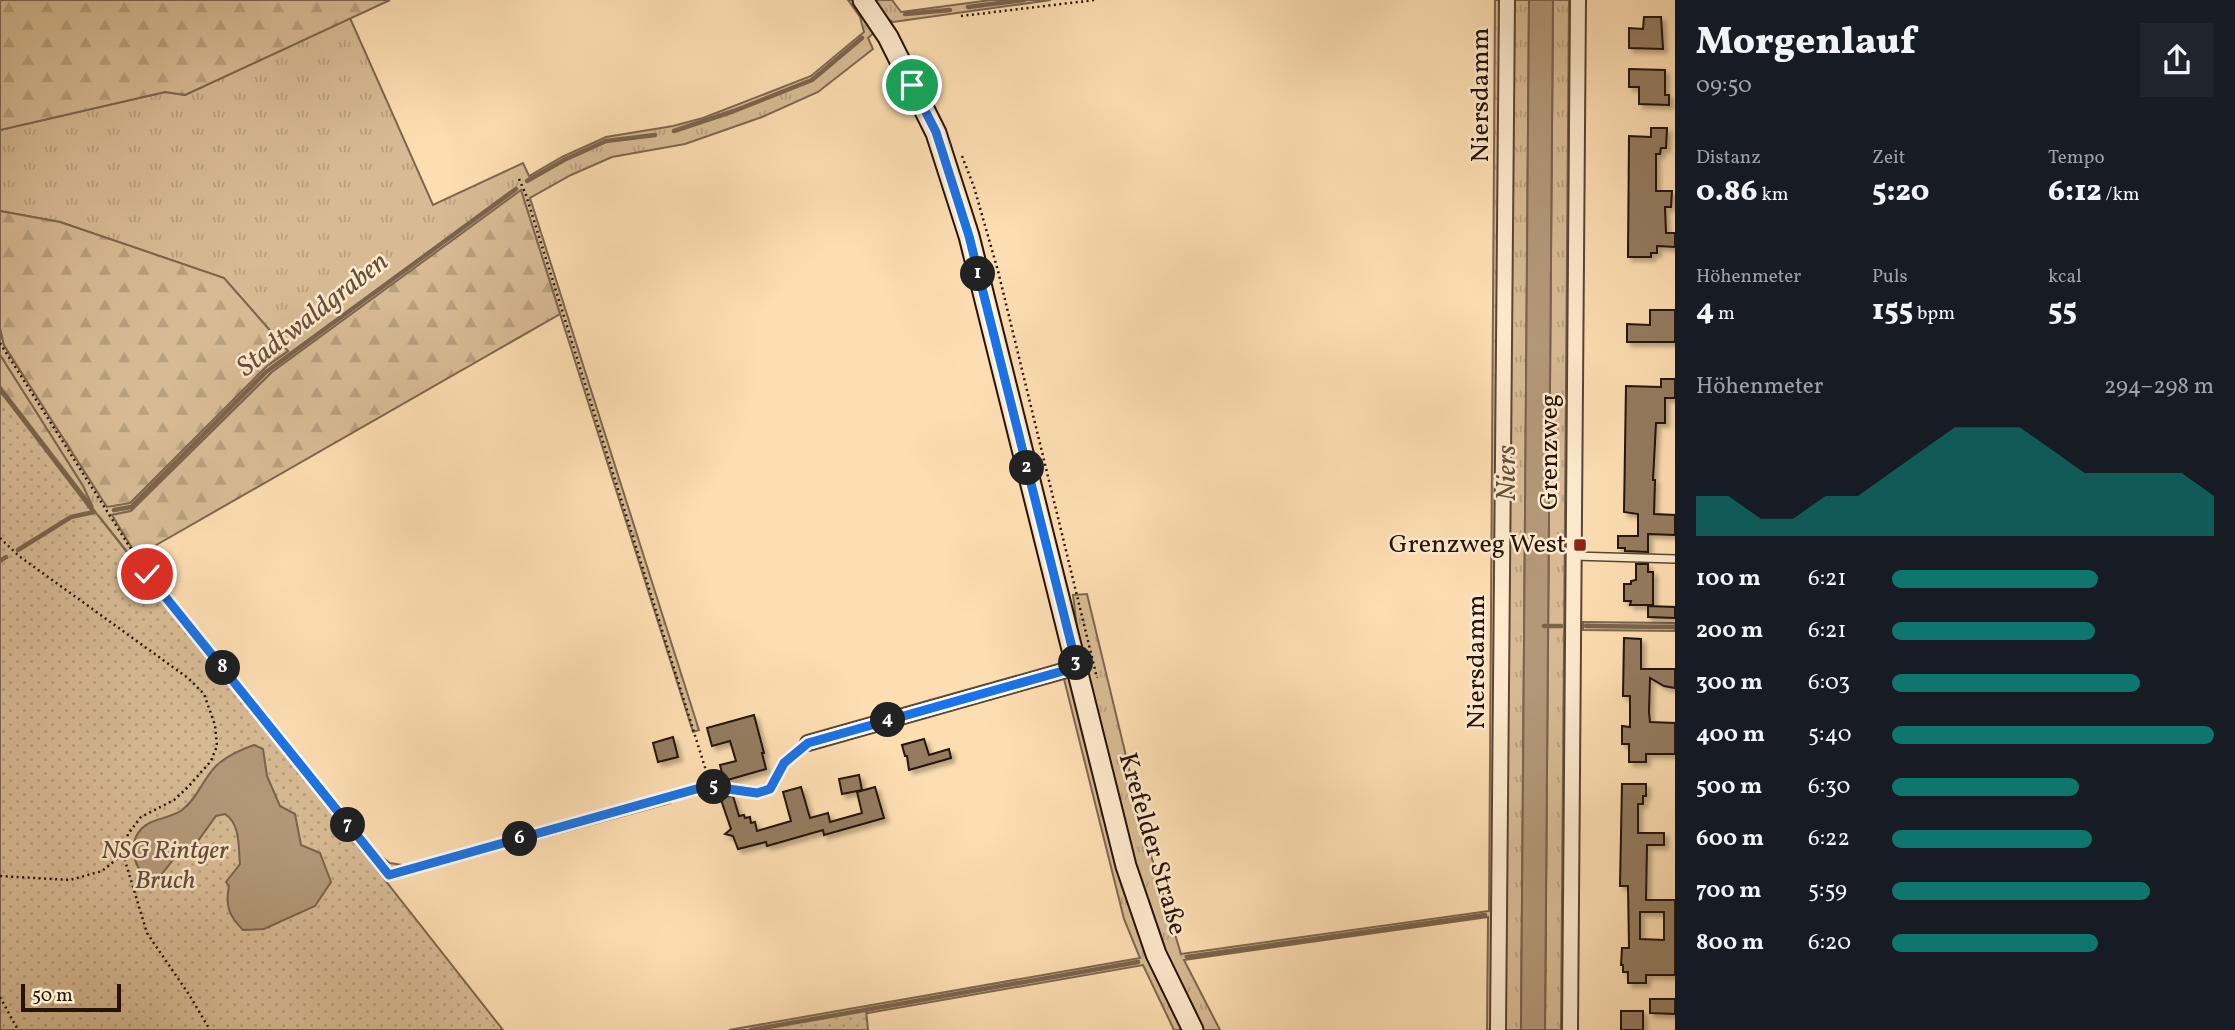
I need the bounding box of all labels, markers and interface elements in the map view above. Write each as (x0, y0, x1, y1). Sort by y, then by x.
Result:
text: Morgenlauf (1696, 17, 1916, 70)
button: share (2140, 23, 2214, 97)
street label: Niersdamm (1463, 27, 1499, 163)
pin (882, 55, 942, 115)
icon: arrive (893, 66, 931, 104)
text: 09:50 (1696, 70, 1752, 102)
text: Distanz (1696, 145, 1761, 171)
text: Zeit (1872, 145, 1905, 171)
text: Tempo (2048, 145, 2105, 171)
text: 0.86 (1696, 171, 1758, 213)
text: 5:20 (1872, 171, 1930, 213)
text: 6:12 (2048, 171, 2102, 213)
text: km (1758, 182, 1789, 208)
text: /km (2102, 182, 2140, 208)
water label: Stadtwaldgraben (229, 243, 397, 387)
pin: 1 (960, 256, 996, 292)
text: 1 (974, 260, 981, 286)
text: Höhenmeter (1696, 264, 1801, 290)
text: Puls (1872, 264, 1908, 290)
text: kcal (2048, 264, 2082, 290)
text: 4 (1696, 290, 1714, 332)
text: 155 (1872, 290, 1913, 332)
text: 55 (2048, 290, 2077, 332)
text: m (1714, 301, 1735, 327)
text: bpm (1913, 301, 1955, 327)
text: Höhenmeter (1696, 371, 1823, 403)
text: 294–298 m (2104, 371, 2214, 403)
street label: Grenzweg (1532, 394, 1568, 510)
water label: Niers (1488, 445, 1527, 501)
pin: 2 (1010, 450, 1044, 486)
text: 2 (1022, 454, 1031, 480)
place label: Grenzweg West (1389, 527, 1566, 563)
marker: Grenzweg West (1572, 537, 1588, 553)
pin (117, 544, 177, 604)
icon: check (128, 555, 166, 593)
text: 100 m (1696, 563, 1761, 595)
text: 6:21 (1808, 563, 1846, 595)
street label: Niersdamm (1459, 594, 1495, 730)
text: 200 m (1696, 615, 1763, 647)
text: 6:21 (1808, 615, 1846, 647)
pin: 3 (1058, 646, 1094, 680)
text: 3 (1071, 649, 1080, 675)
pin: 8 (206, 650, 241, 686)
text: 8 (217, 654, 228, 680)
text: 300 m (1696, 667, 1763, 699)
text: 6:03 (1808, 667, 1850, 699)
pin: 4 (870, 702, 906, 738)
text: 4 (882, 706, 893, 732)
text: 400 m (1696, 719, 1765, 751)
text: 5:40 (1808, 719, 1852, 751)
street label: Krefelder Straße (1109, 749, 1195, 939)
pin: 5 (696, 770, 732, 804)
text: 500 m (1696, 771, 1762, 803)
text: 6:30 (1808, 771, 1850, 803)
text: 5 (709, 773, 718, 799)
pin: 7 (330, 808, 366, 842)
text: 7 (343, 811, 352, 837)
pin: 6 (503, 822, 538, 856)
text: 600 m (1696, 823, 1764, 855)
text: 6:22 (1808, 823, 1850, 855)
text: 6 (514, 825, 525, 851)
park label: NSG Rintger Bruch (101, 833, 229, 899)
text: 700 m (1696, 875, 1762, 907)
text: 5:59 (1808, 875, 1847, 907)
text: 800 m (1696, 927, 1764, 959)
text: 6:20 (1808, 927, 1851, 959)
scale bar (21, 981, 121, 1013)
text: 50 m (32, 983, 73, 1009)

